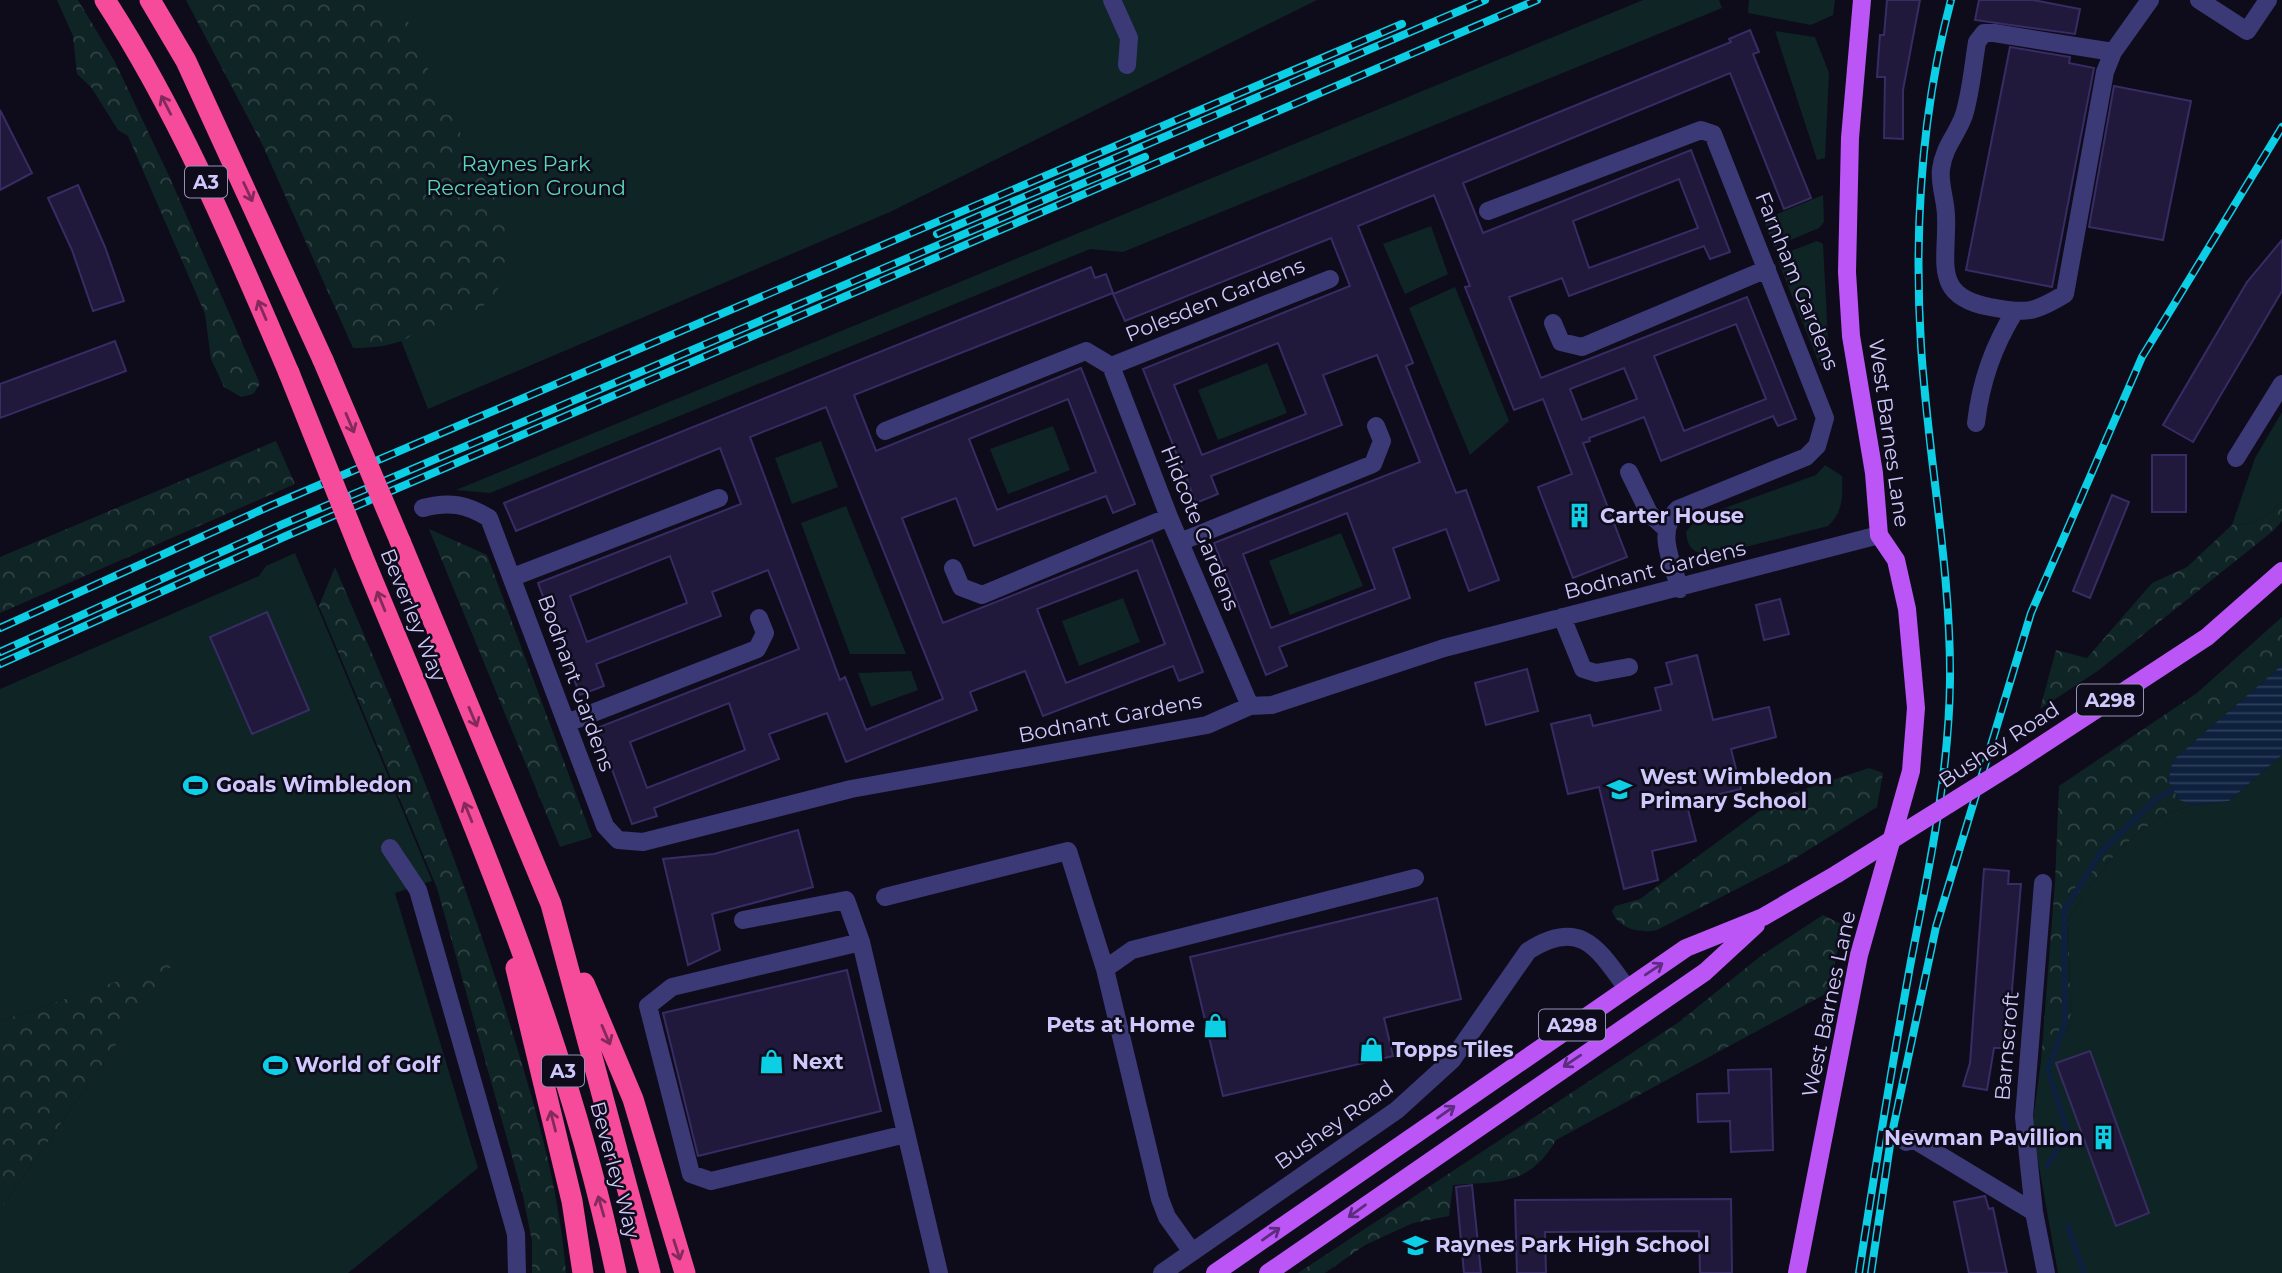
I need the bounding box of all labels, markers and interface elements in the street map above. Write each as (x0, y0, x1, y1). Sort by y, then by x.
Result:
one-way arrow (158, 95, 172, 115)
park label: Raynes Park Recreation Ground (426, 151, 626, 200)
road number: A3 (185, 166, 227, 198)
one-way arrow (242, 181, 255, 202)
street label: Farnham Gardens (1750, 188, 1845, 374)
street label: Polesden Gardens (1121, 252, 1308, 347)
one-way arrow (255, 300, 268, 322)
street label: West Barnes Lane (1864, 337, 1915, 529)
one-way arrow (344, 412, 357, 434)
street label: Hidcote Gardens (1156, 441, 1245, 614)
building icon: Carter House (1566, 502, 1594, 530)
place label: Carter House (1600, 503, 1744, 528)
street label: Bodnant Gardens (1562, 535, 1748, 604)
street label: Beverley Way (375, 545, 452, 685)
one-way arrow (374, 591, 387, 613)
street label: Bodnant Gardens (533, 591, 620, 775)
road number: A298 (2077, 684, 2143, 716)
street label: Bodnant Gardens (1016, 687, 1204, 748)
street label: Bushey Road (1934, 696, 2064, 793)
one-way arrow (468, 706, 481, 728)
place label: West Wimbledon Primary School (1640, 764, 1832, 813)
sports icon: Goals Wimbledon (182, 771, 210, 799)
place label: Goals Wimbledon (216, 772, 412, 797)
school or university icon: West Wimbledon Primary School (1606, 775, 1634, 803)
one-way arrow (460, 802, 473, 823)
street label: West Barnes Lane (1797, 908, 1860, 1099)
one-way arrow (1643, 962, 1663, 976)
street label: Barnscroft (1989, 990, 2024, 1102)
road number: A298 (1539, 1009, 1605, 1040)
shop icon: Pets at Home (1201, 1011, 1229, 1039)
place label: Pets at Home (1046, 1012, 1195, 1037)
one-way arrow (600, 1023, 613, 1045)
shop icon: Topps Tiles (1358, 1036, 1386, 1064)
place label: Topps Tiles (1392, 1037, 1514, 1062)
shop icon: Next (758, 1048, 786, 1076)
place label: Next (792, 1049, 844, 1074)
sports icon: World of Golf (261, 1051, 289, 1079)
place label: World of Golf (295, 1052, 441, 1077)
one-way arrow (1563, 1054, 1582, 1068)
road number: A3 (542, 1056, 584, 1086)
street label: Bushey Road (1270, 1075, 1398, 1175)
street label: Beverley Way (585, 1099, 646, 1242)
one-way arrow (1436, 1105, 1455, 1119)
one-way arrow (546, 1110, 559, 1133)
building icon: Newman Pavillion (2089, 1124, 2117, 1152)
place label: Newman Pavillion (1884, 1125, 2083, 1150)
one-way arrow (594, 1196, 607, 1218)
one-way arrow (1348, 1204, 1367, 1218)
one-way arrow (1261, 1227, 1280, 1241)
school or university icon: Raynes Park High School (1401, 1231, 1429, 1259)
place label: Raynes Park High School (1435, 1232, 1710, 1257)
one-way arrow (672, 1239, 684, 1261)

